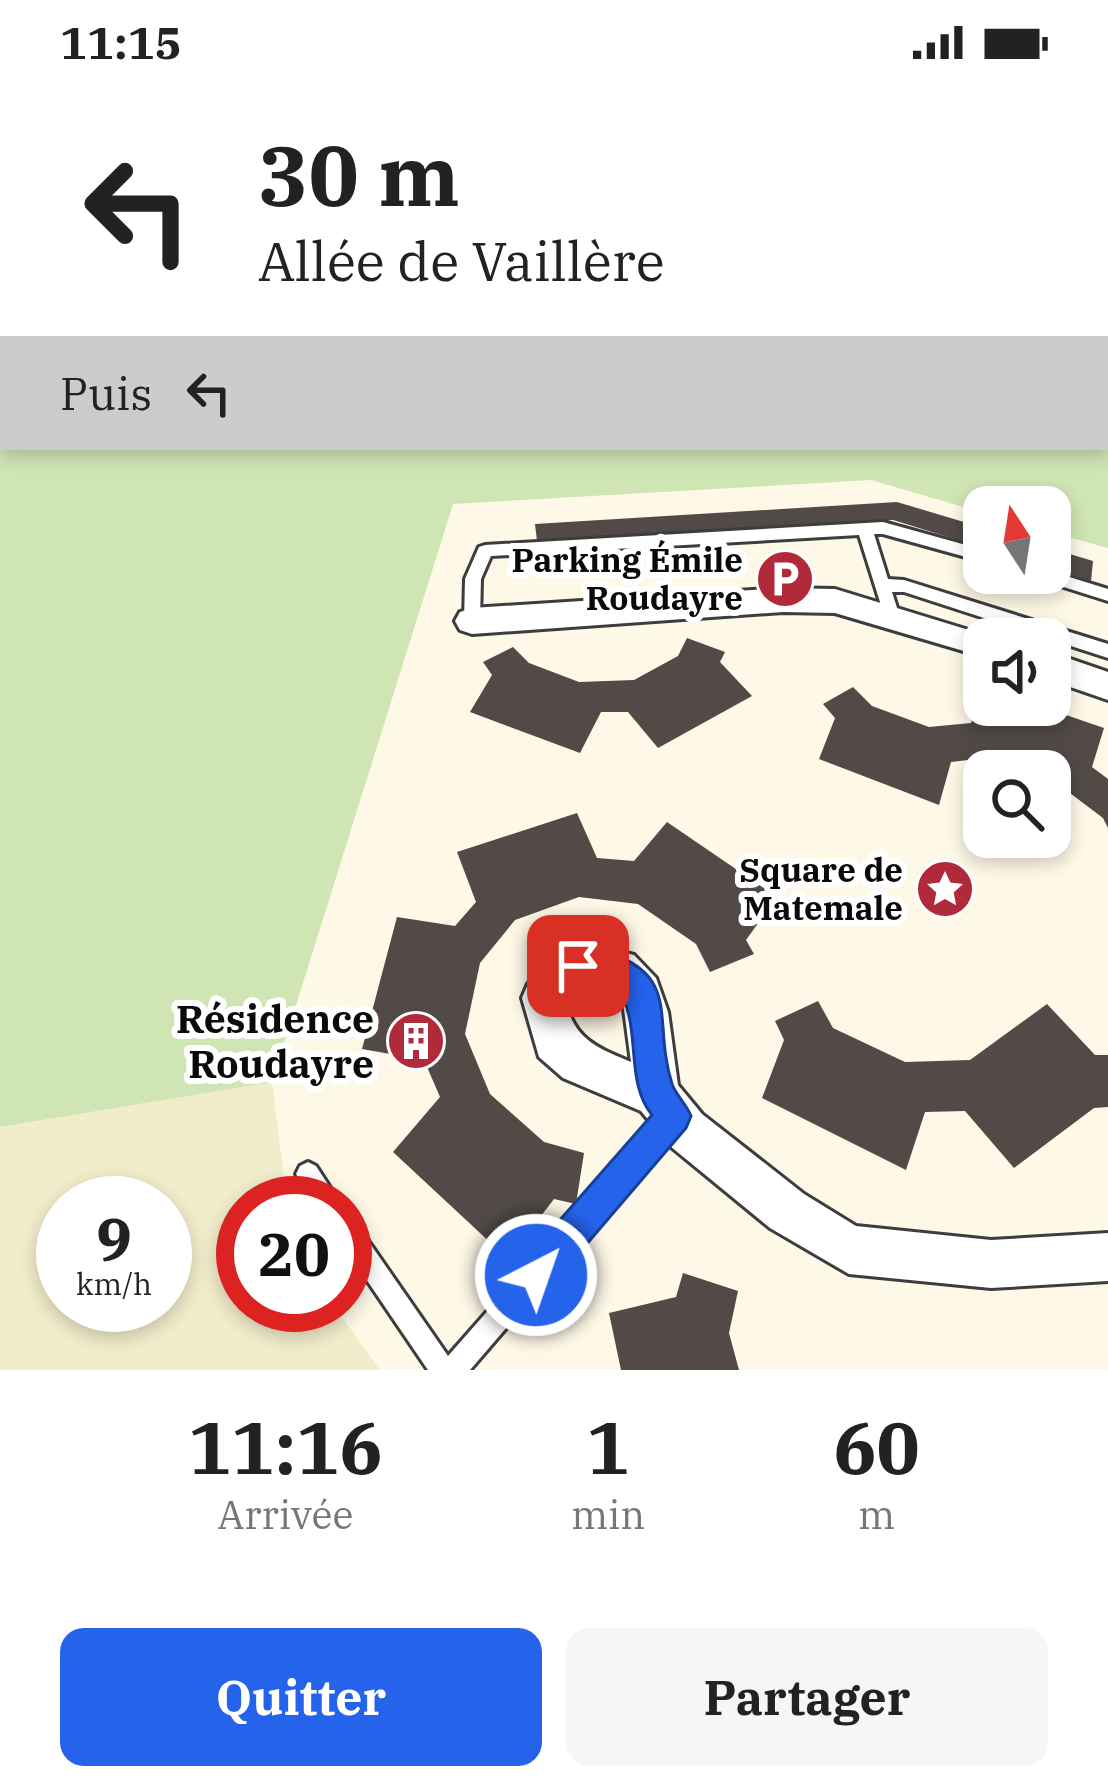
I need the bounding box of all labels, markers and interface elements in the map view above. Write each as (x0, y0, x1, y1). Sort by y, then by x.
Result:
text: 11:15 (60, 13, 182, 71)
text: 30 m (258, 120, 460, 229)
icon: left (60, 132, 216, 288)
text: Allée de Vaillère (258, 226, 665, 296)
icon: left (176, 360, 242, 426)
text: Puis (60, 364, 152, 422)
north arrow (963, 486, 1071, 594)
map controls (963, 486, 1071, 858)
place label: Parking Émile Roudayre (511, 538, 743, 619)
parking icon: Parking Émile Roudayre (754, 548, 816, 610)
button: sound (963, 618, 1071, 726)
button: search (963, 750, 1071, 858)
place label: Square de Matemale (739, 848, 903, 929)
place icon: Square de Matemale (914, 858, 976, 920)
pin (527, 915, 629, 1017)
icon: arrive (545, 933, 611, 999)
place label: Résidence Roudayre (176, 993, 374, 1089)
building icon: Résidence Roudayre (385, 1010, 447, 1072)
speed limit sign: 20 (216, 1176, 372, 1332)
text: 9 (96, 1199, 132, 1278)
position arrow (473, 1212, 599, 1338)
text: km/h (76, 1264, 152, 1303)
text: 11:16 (188, 1400, 383, 1494)
text: 1 (586, 1400, 630, 1494)
text: 60 (833, 1400, 920, 1494)
text: Arrivée (218, 1489, 353, 1540)
text: min (571, 1489, 645, 1540)
text: m (858, 1489, 895, 1540)
button: Quitter (60, 1628, 542, 1766)
button: Partager (566, 1628, 1048, 1766)

